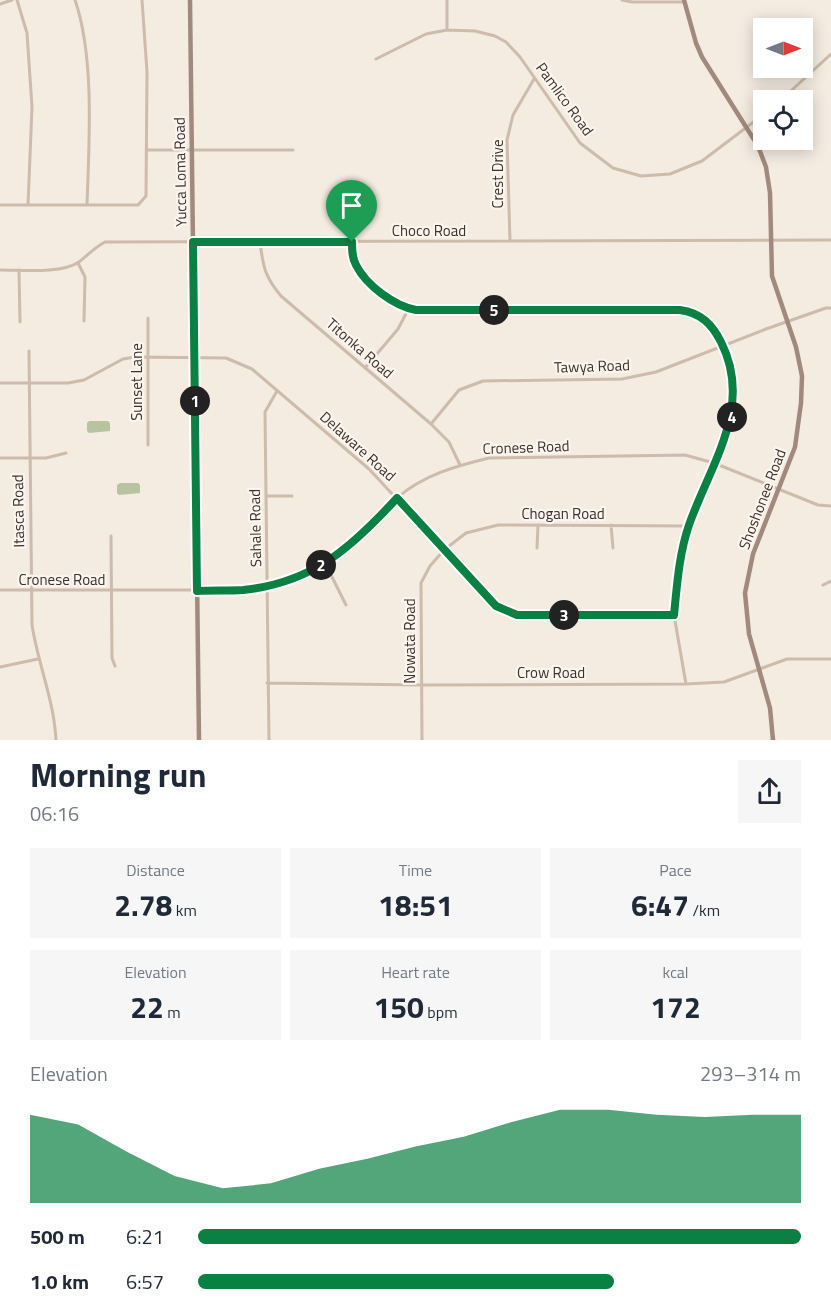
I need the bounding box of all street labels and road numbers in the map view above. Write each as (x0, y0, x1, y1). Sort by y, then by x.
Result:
street label: Pamlico Road (530, 58, 600, 140)
street label: Yucca Loma Road (168, 117, 192, 227)
street label: Crest Drive (486, 139, 509, 209)
street label: Choco Road (392, 219, 466, 242)
street label: Titonka Road (321, 312, 399, 384)
street label: Sunset Lane (125, 343, 148, 421)
street label: Tawya Road (554, 353, 630, 379)
street label: Delaware Road (315, 406, 401, 486)
street label: Cronese Road (482, 434, 570, 460)
street label: Shoshonee Road (732, 445, 792, 553)
street label: Itasca Road (6, 474, 30, 548)
street label: Sahale Road (243, 489, 267, 567)
street label: Chogan Road (521, 502, 605, 525)
street label: Cronese Road (18, 568, 106, 591)
street label: Nowata Road (398, 598, 421, 684)
street label: Crow Road (517, 661, 585, 684)

